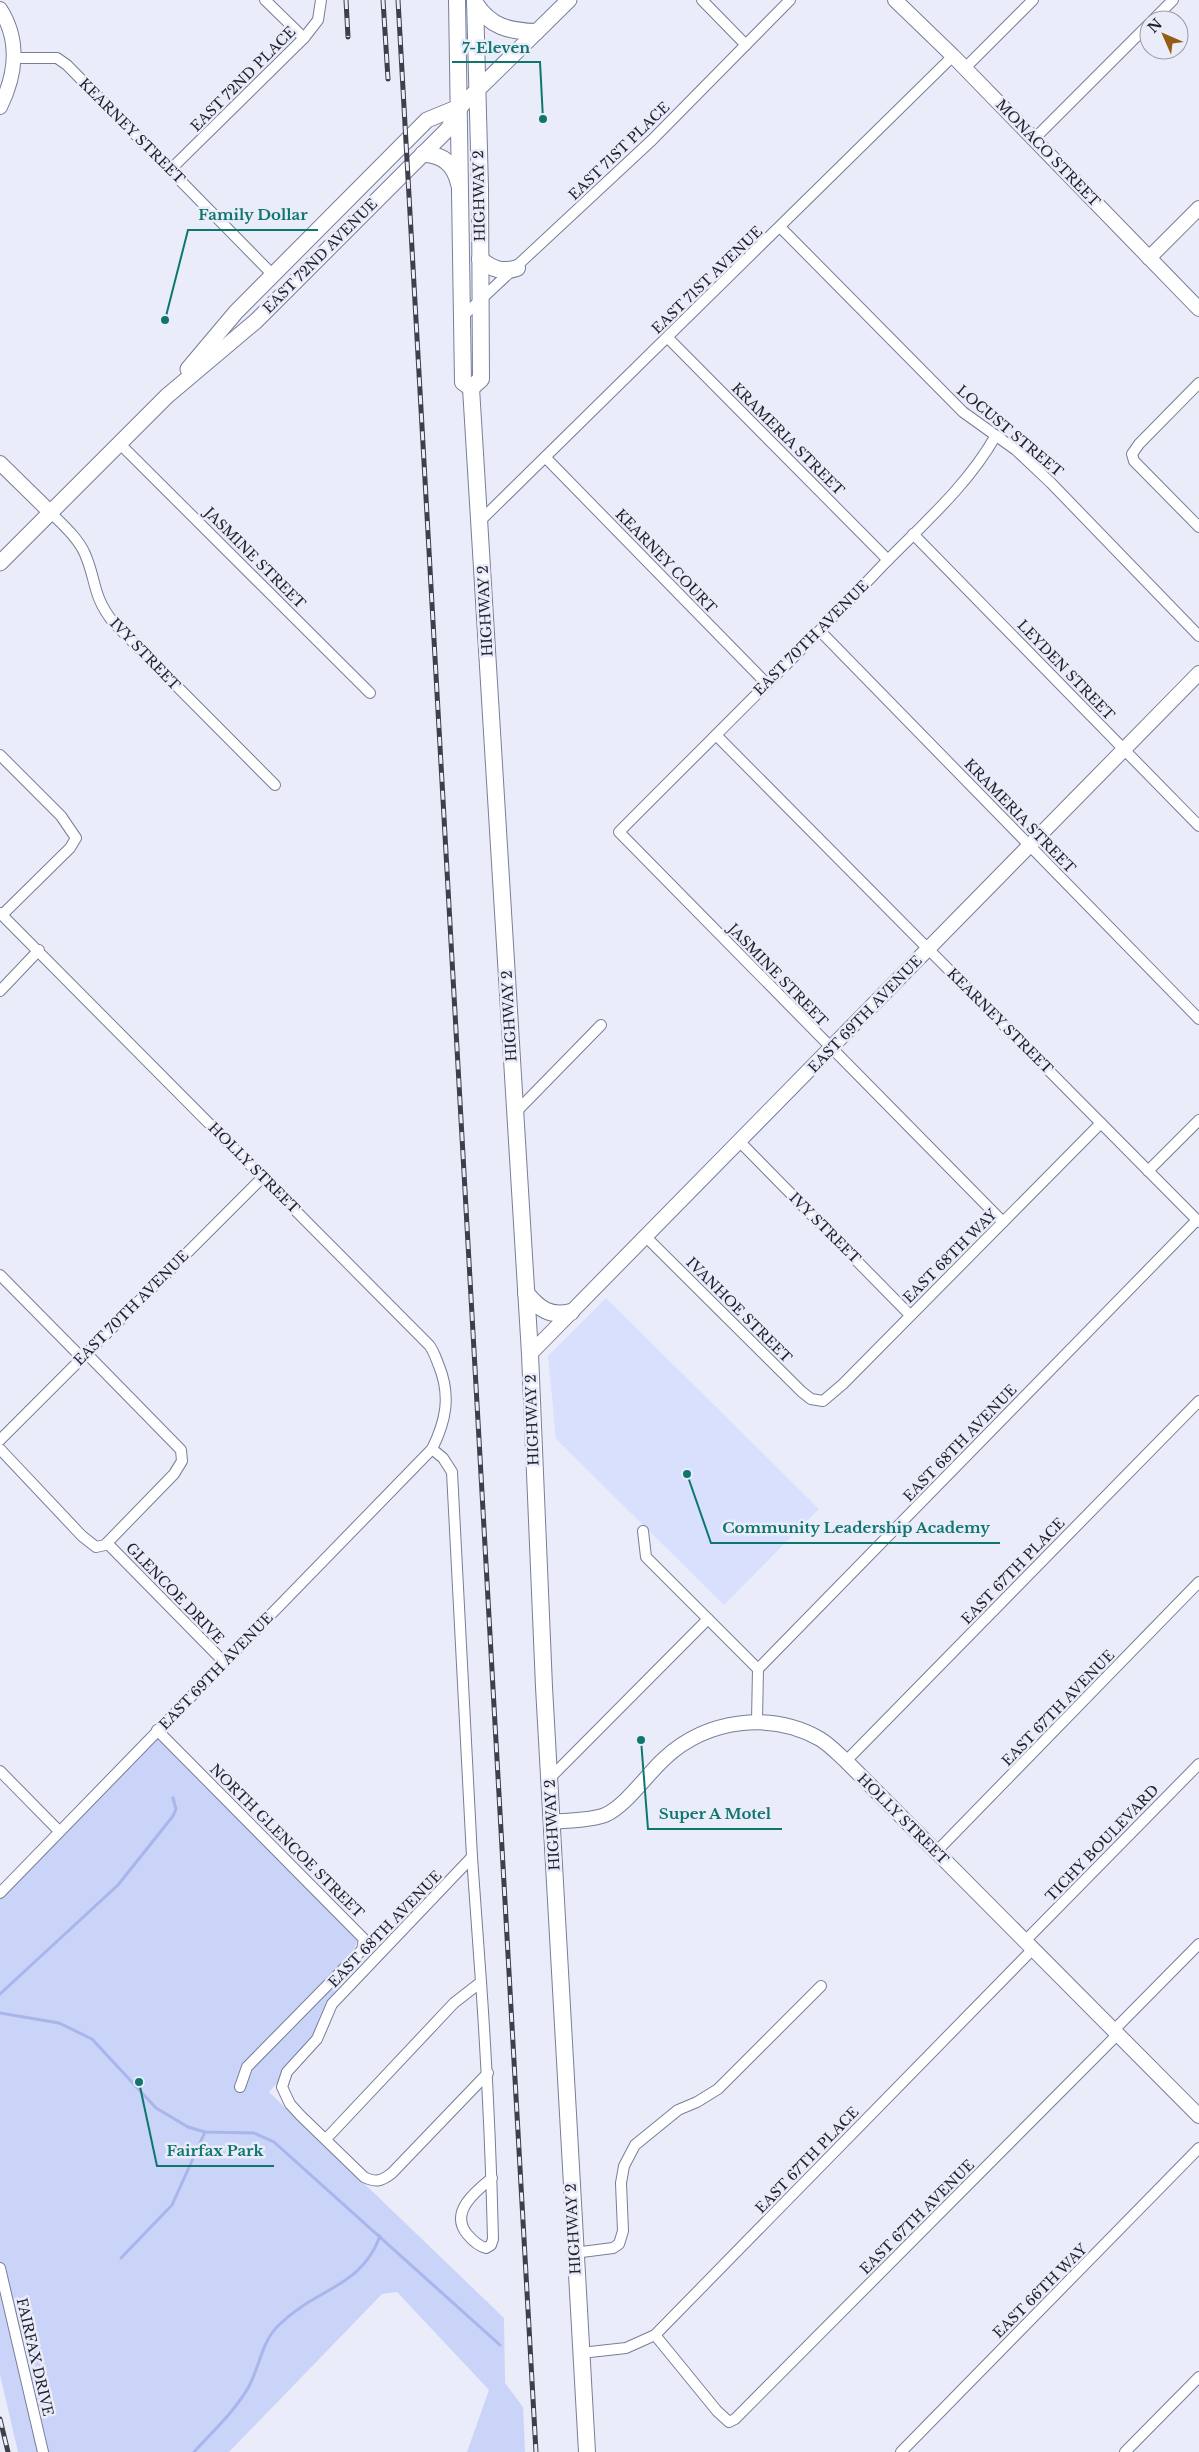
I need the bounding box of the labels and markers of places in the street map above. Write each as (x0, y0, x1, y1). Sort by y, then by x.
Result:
callout: 7-Eleven (452, 32, 540, 62)
callout: Family Dollar (188, 200, 318, 230)
callout: Community Leadership Academy (711, 1513, 1000, 1543)
callout: Super A Motel (648, 1799, 782, 1829)
callout: Fairfax Park (157, 2136, 274, 2166)

